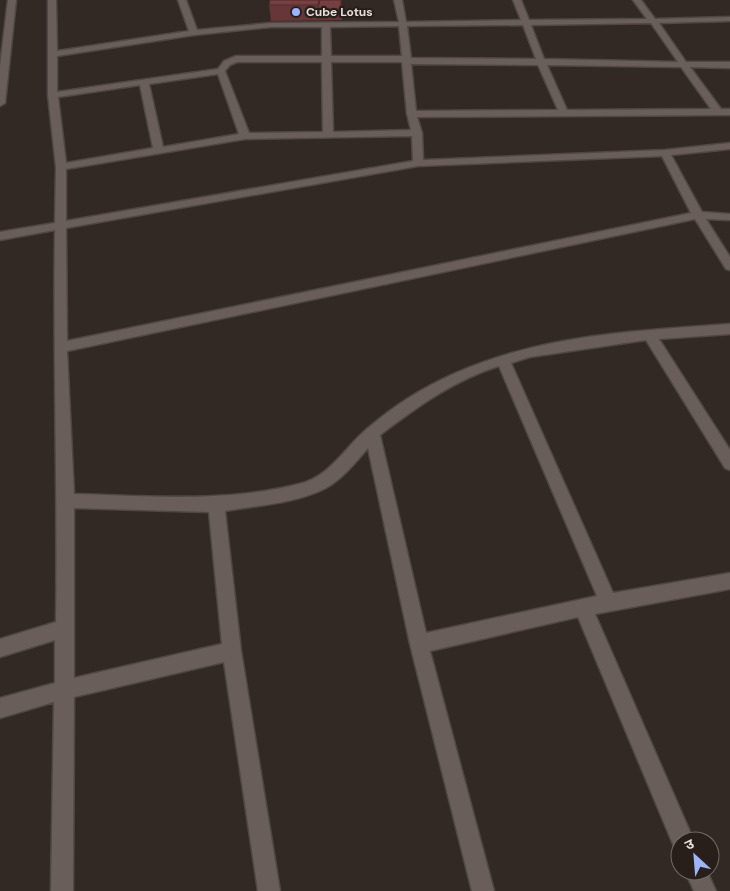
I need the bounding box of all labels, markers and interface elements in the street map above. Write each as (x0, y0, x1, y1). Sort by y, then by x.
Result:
place label: Cube Lotus (306, 4, 373, 20)
marker: Cube Lotus (290, 6, 302, 18)
north arrow (670, 831, 720, 881)
text: उ (682, 834, 698, 854)

